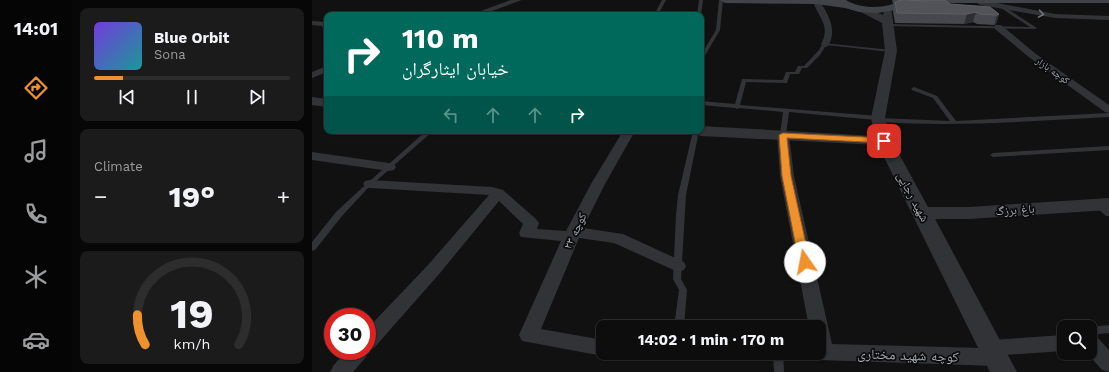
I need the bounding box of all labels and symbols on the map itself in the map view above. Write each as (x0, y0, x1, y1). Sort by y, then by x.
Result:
one-way arrow (1038, 9, 1044, 18)
street label: کوچه بازار (1032, 54, 1072, 87)
pin (867, 124, 901, 158)
street label: شهید رجایی (894, 170, 932, 224)
street label: باغ برزگ (995, 202, 1035, 219)
street label: کوچه ۲۳ (561, 211, 589, 251)
position arrow (784, 241, 826, 283)
speed limit sign: 30 (324, 308, 376, 360)
street label: کوچه شهید مختاری (857, 345, 959, 366)

